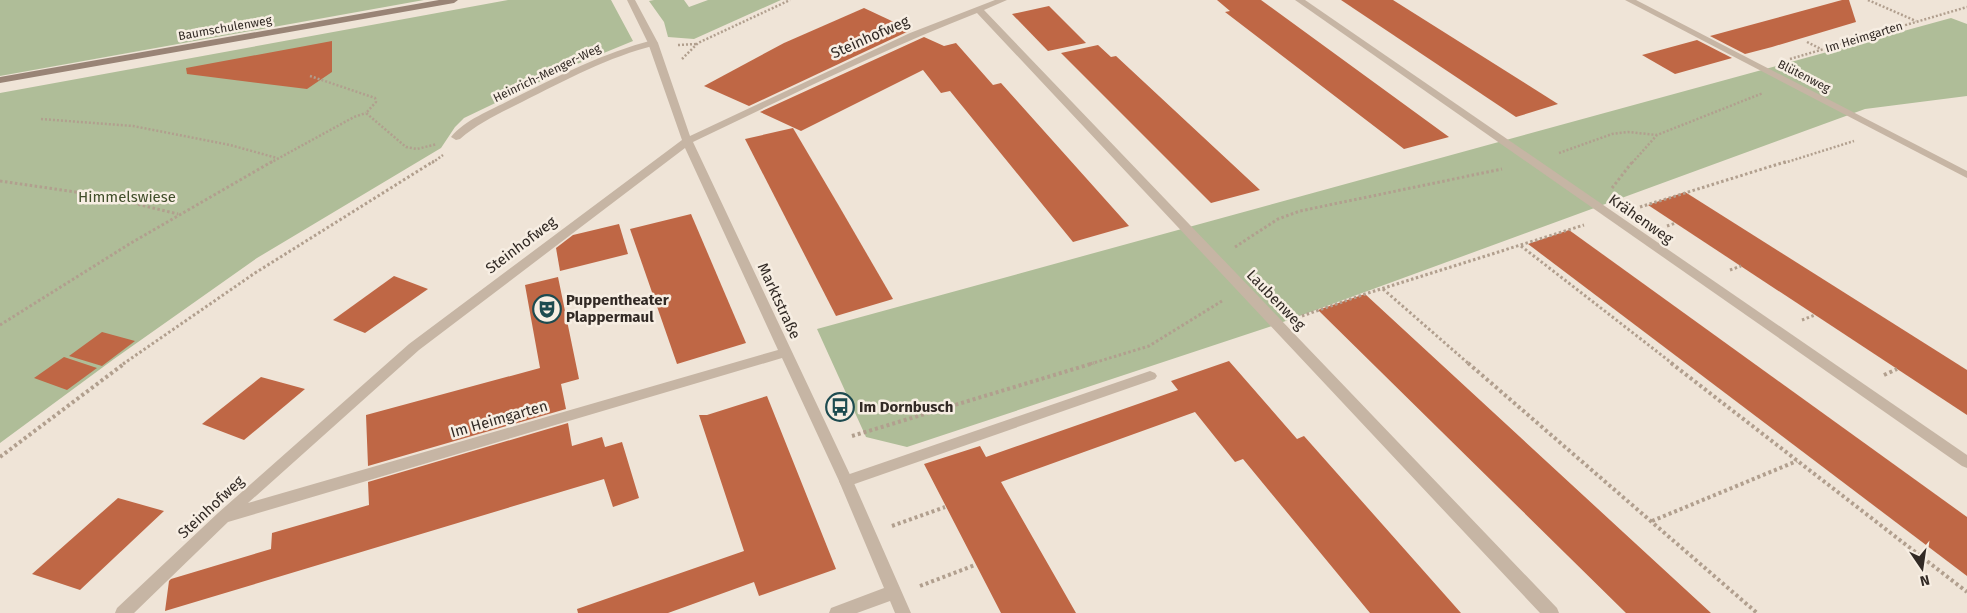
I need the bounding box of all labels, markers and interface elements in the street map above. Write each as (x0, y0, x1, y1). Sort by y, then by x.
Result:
street label: Steinhofweg (828, 12, 912, 62)
street label: Baumschulenweg (177, 13, 274, 43)
street label: Im Heimgarten (1824, 19, 1904, 55)
street label: Heinrich-Menger-Weg (491, 41, 604, 105)
street label: Blütenweg (1775, 57, 1833, 95)
park label: Himmelswiese (78, 188, 176, 206)
street label: Krähenweg (1605, 190, 1677, 248)
street label: Steinhofweg (482, 212, 560, 277)
street label: Marktstraße (754, 260, 804, 342)
street label: Laubenweg (1243, 266, 1309, 334)
place label: Puppentheater Plappermaul (566, 291, 670, 326)
theatre icon: Puppentheater Plappermaul (532, 294, 562, 324)
bus stop icon: Im Dornbusch (825, 392, 855, 422)
street label: Im Heimgarten (448, 397, 550, 441)
place label: Im Dornbusch (859, 398, 953, 416)
street label: Steinhofweg (174, 472, 248, 542)
north arrow (1897, 543, 1947, 593)
text: N (1918, 571, 1931, 590)

